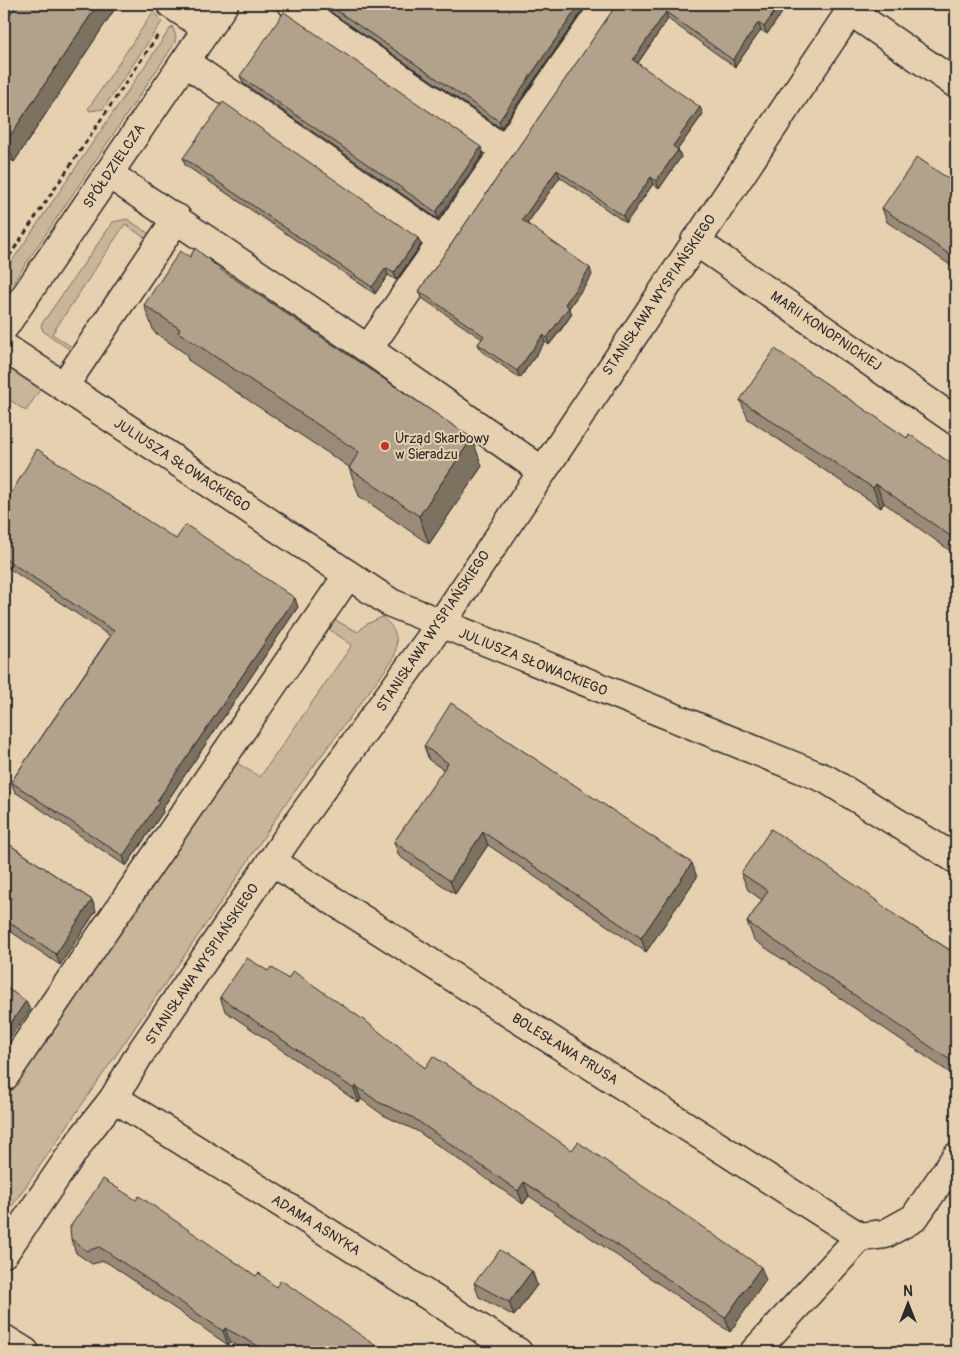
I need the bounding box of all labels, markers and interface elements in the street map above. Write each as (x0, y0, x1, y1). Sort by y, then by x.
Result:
street label: SPÓŁDZIELCZA (79, 120, 148, 211)
street label: STANISŁAWA WYSPIAŃSKIEGO (598, 211, 719, 379)
street label: MARII KONOPNICKIEJ (767, 288, 885, 375)
street label: JULIUSZA SŁOWACKIEGO (111, 415, 253, 515)
place label: Urząd Skarbowy w Sieradzu (395, 430, 489, 463)
marker: Urząd Skarbowy w Sieradzu (379, 440, 391, 452)
street label: STANISŁAWA WYSPIAŃSKIEGO (372, 547, 493, 715)
street label: JULIUSZA SŁOWACKIEGO (456, 624, 610, 700)
street label: STANISŁAWA WYSPIAŃSKIEGO (141, 880, 262, 1048)
street label: BOLESŁAWA PRUSA (509, 1009, 621, 1089)
street label: ADAMA ASNYKA (268, 1191, 364, 1259)
north arrow (882, 1278, 932, 1328)
text: N (903, 1283, 913, 1300)

